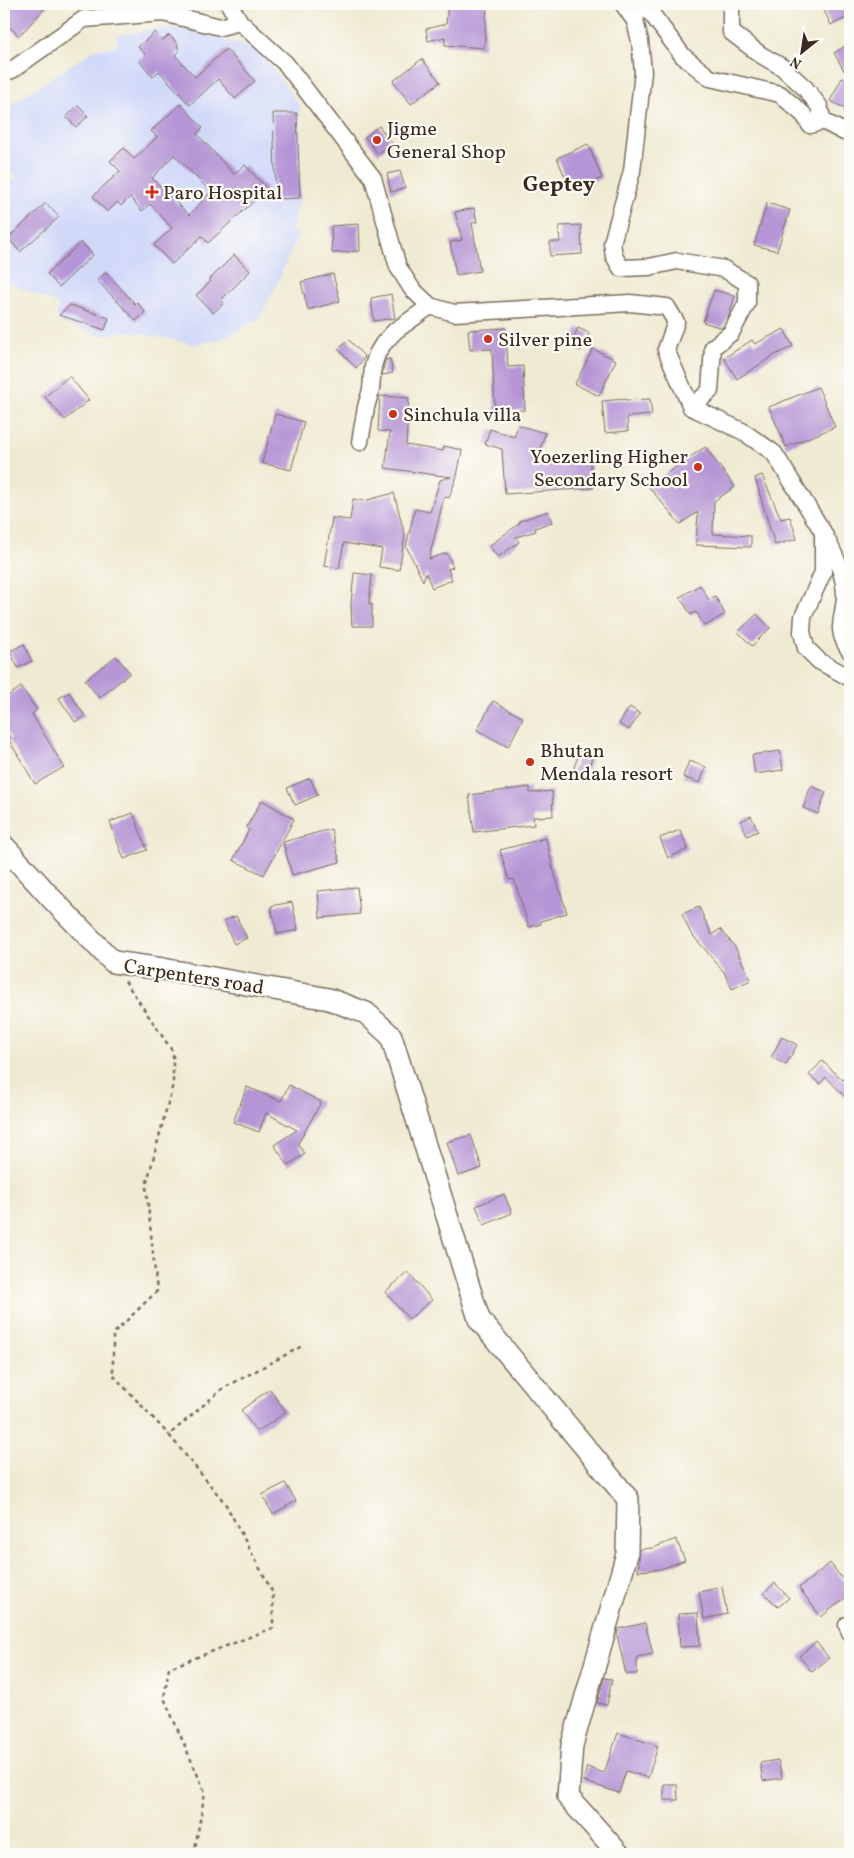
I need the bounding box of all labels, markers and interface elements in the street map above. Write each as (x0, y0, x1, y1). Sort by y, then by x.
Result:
north arrow (776, 28, 826, 78)
text: N (787, 51, 805, 73)
place label: Jigme General Shop (387, 116, 506, 167)
marker: Jigme General Shop (371, 134, 383, 146)
district label: Geptey (523, 170, 596, 201)
place label: Paro Hospital (163, 180, 282, 208)
marker: Paro Hospital (145, 185, 159, 199)
place label: Silver pine (498, 327, 592, 355)
marker: Silver pine (482, 333, 494, 345)
place label: Sinchula villa (403, 402, 522, 430)
marker: Sinchula villa (387, 408, 399, 420)
place label: Yoezerling Higher Secondary School (530, 444, 688, 495)
marker: Yoezerling Higher Secondary School (692, 461, 704, 473)
place label: Bhutan Mendala resort (540, 738, 673, 789)
marker: Bhutan Mendala resort (524, 756, 536, 768)
street label: Carpenters road (121, 953, 266, 1003)

